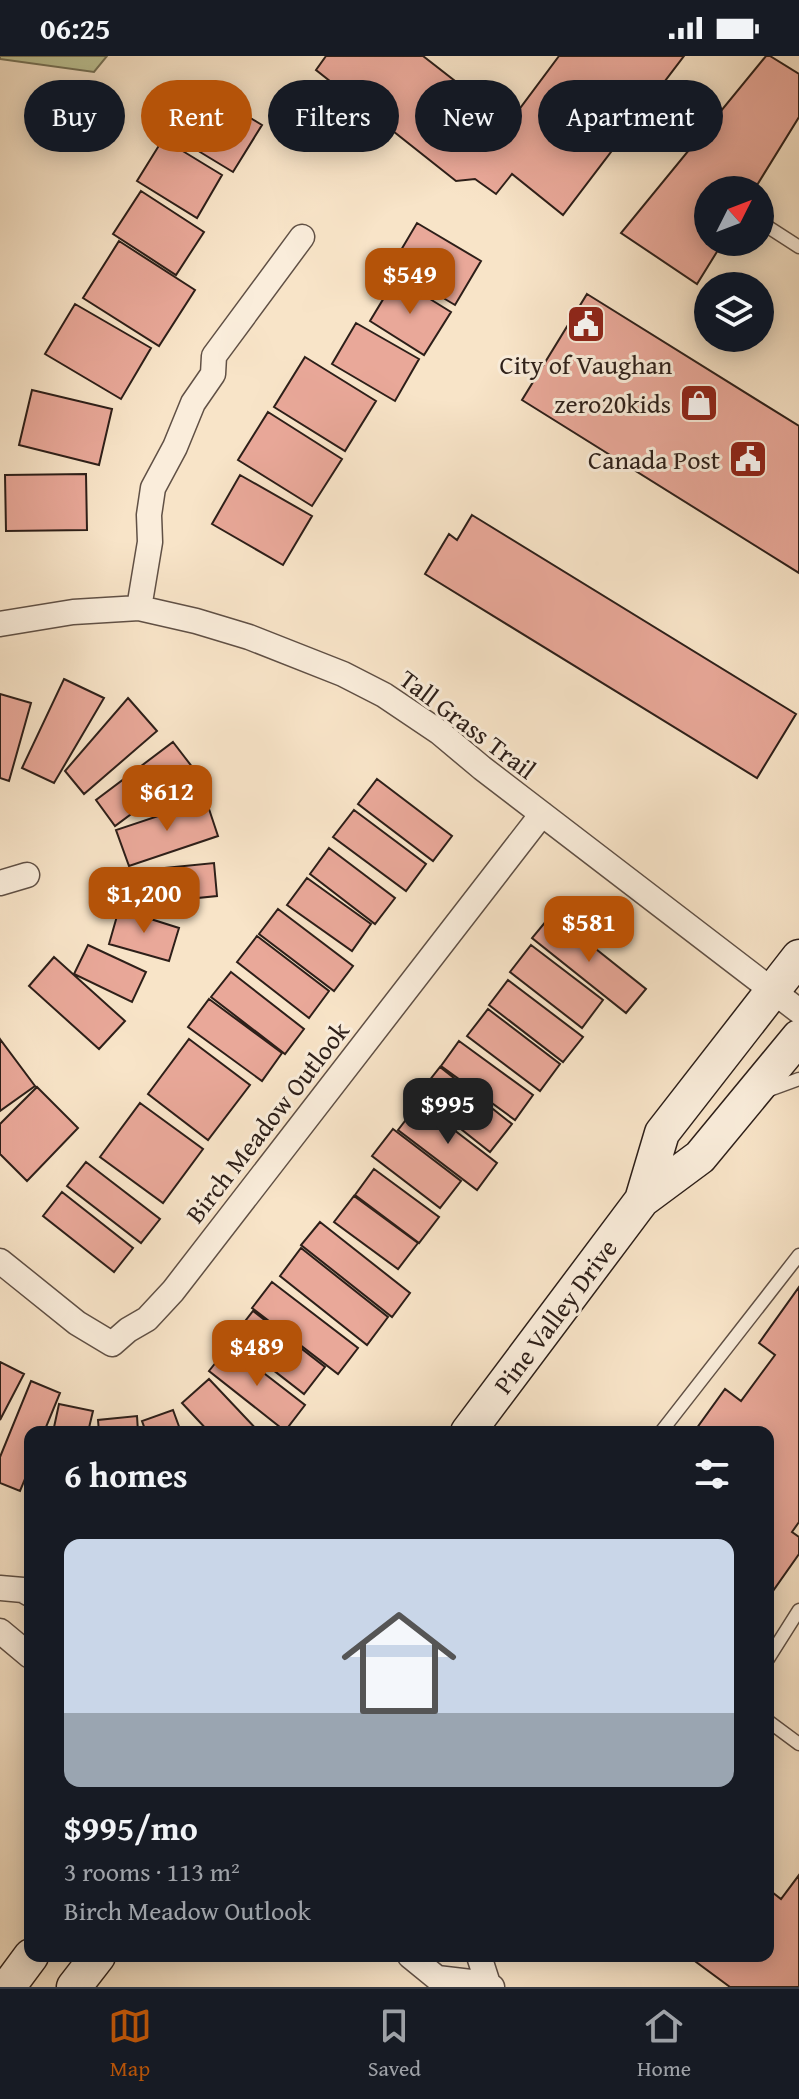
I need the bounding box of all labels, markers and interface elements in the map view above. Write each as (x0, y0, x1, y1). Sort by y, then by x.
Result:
text: 06:25 (40, 6, 111, 50)
chip: Buy (24, 80, 125, 152)
chip: Rent (141, 80, 252, 152)
chip: Filters (268, 80, 399, 152)
chip: New (415, 80, 522, 152)
chip: Apartment (538, 80, 723, 152)
north arrow (694, 176, 774, 256)
map controls (694, 176, 774, 352)
pin: $549 (363, 248, 457, 316)
text: $549 (383, 254, 437, 293)
button: layers (694, 272, 774, 352)
public building icon: City of Vaughan (565, 303, 607, 345)
place label: City of Vaughan (500, 345, 673, 384)
shop icon: zero20kids (678, 382, 720, 424)
place label: zero20kids (554, 384, 671, 423)
public building icon: Canada Post (727, 438, 769, 480)
place label: Canada Post (588, 440, 720, 479)
street label: Tall Grass Trail (391, 660, 545, 788)
pin: $612 (120, 765, 214, 833)
text: $612 (140, 771, 194, 810)
pin: $1,200 (79, 867, 209, 935)
text: $1,200 (107, 873, 181, 912)
pin: $581 (542, 896, 636, 964)
text: $581 (562, 902, 616, 941)
street label: Birch Meadow Outlook (176, 1012, 359, 1231)
pin: $995 (401, 1078, 495, 1146)
text: $995 (421, 1084, 475, 1123)
street label: Pine Valley Drive (484, 1230, 626, 1402)
pin: $489 (210, 1320, 304, 1388)
text: $489 (230, 1326, 284, 1365)
text: 6 homes (64, 1450, 188, 1499)
icon: filters (690, 1452, 734, 1496)
icon: home (327, 1591, 471, 1735)
text: $995/mo (64, 1803, 198, 1852)
text: 3 rooms · 113 m² (64, 1852, 240, 1891)
text: Birch Meadow Outlook (64, 1891, 311, 1930)
tab: Map (108, 2004, 152, 2084)
tab: Saved (368, 2004, 421, 2084)
tab: Home (637, 2004, 691, 2084)

